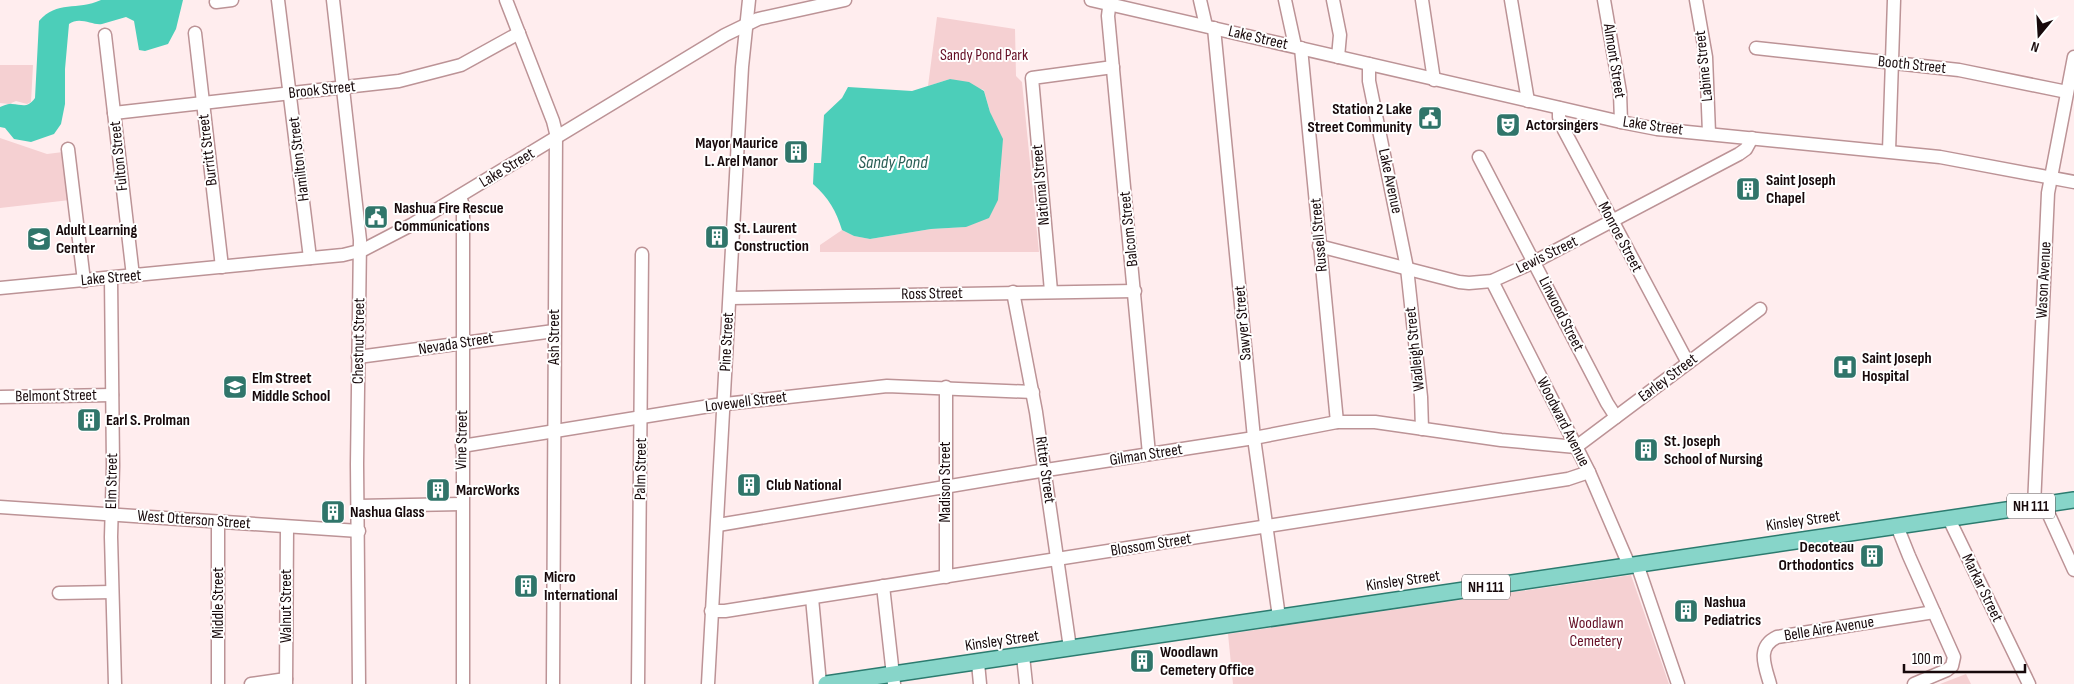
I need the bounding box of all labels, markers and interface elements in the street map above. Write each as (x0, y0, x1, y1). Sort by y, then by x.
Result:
north arrow (2014, 10, 2064, 60)
street label: Almont Street (1599, 21, 1629, 100)
street label: Lake Street (1226, 22, 1290, 54)
street label: Labine Street (1691, 29, 1717, 102)
text: N (2029, 38, 2041, 56)
park label: Sandy Pond Park (940, 46, 1028, 65)
street label: Booth Street (1877, 52, 1947, 78)
street label: Brook Street (288, 77, 357, 103)
place label: Station 2 Lake Street Community (1308, 100, 1412, 137)
public building icon: Station 2 Lake Street Community (1417, 105, 1443, 131)
theatre icon: Actorsingers (1495, 112, 1521, 138)
street label: Lake Street (1622, 112, 1684, 140)
street label: Burritt Street (194, 113, 222, 187)
street label: Hamilton Street (284, 116, 314, 202)
place label: Actorsingers (1525, 116, 1598, 135)
street label: Fulton Street (106, 120, 132, 192)
place label: Mayor Maurice L. Arel Manor (695, 134, 778, 171)
building icon: Mayor Maurice L. Arel Manor (783, 139, 809, 165)
street label: Lake Street (476, 144, 538, 192)
street label: National Street (1028, 144, 1054, 226)
street label: Lake Avenue (1374, 147, 1406, 215)
water label: Sandy Pond (858, 152, 928, 173)
place label: Saint Joseph Chapel (1766, 171, 1836, 208)
building icon: Saint Joseph Chapel (1735, 176, 1761, 202)
street label: Balcom Street (1116, 190, 1142, 268)
street label: Russell Street (1306, 197, 1332, 273)
place label: Nashua Fire Rescue Communications (394, 199, 504, 236)
street label: Monroe Street (1594, 199, 1646, 275)
public building icon: Nashua Fire Rescue Communications (363, 204, 389, 230)
place label: St. Laurent Construction (734, 219, 809, 256)
place label: Adult Learning Center (55, 221, 137, 258)
building icon: St. Laurent Construction (704, 224, 730, 250)
school or university icon: Adult Learning Center (26, 226, 52, 252)
street label: Lewis Street (1513, 232, 1581, 278)
street label: Wason Avenue (2032, 241, 2056, 319)
street label: Lake Street (80, 266, 142, 290)
street label: Linwood Street (1534, 274, 1588, 354)
street label: Ross Street (901, 284, 963, 304)
street label: Sawyer Street (1230, 285, 1256, 361)
street label: Chestnut Street (349, 298, 369, 384)
street label: Wadleigh Street (1401, 306, 1429, 392)
street label: Ash Street (545, 309, 564, 366)
street label: Pine Street (716, 312, 738, 372)
street label: Nevada Street (417, 329, 495, 359)
place label: Saint Joseph Hospital (1862, 349, 1932, 386)
street label: Earley Street (1635, 350, 1701, 406)
hospital icon: Saint Joseph Hospital (1832, 354, 1858, 380)
place label: Elm Street Middle School (252, 369, 330, 406)
school or university icon: Elm Street Middle School (222, 374, 248, 400)
street label: Woodward Avenue (1532, 374, 1594, 470)
street label: Belmont Street (15, 386, 97, 406)
street label: Lovewell Street (704, 388, 788, 416)
building icon: Earl S. Prolman (76, 407, 102, 433)
street label: Vine Street (452, 410, 472, 470)
place label: Earl S. Prolman (106, 411, 190, 430)
place label: St. Joseph School of Nursing (1664, 432, 1763, 469)
street label: Ritter Street (1031, 435, 1059, 505)
building icon: St. Joseph School of Nursing (1633, 437, 1659, 463)
street label: Palm Street (631, 438, 651, 500)
street label: Gilman Street (1108, 440, 1184, 470)
street label: Madison Street (936, 441, 955, 522)
street label: Elm Street (102, 453, 122, 509)
building icon: Club National (736, 472, 762, 498)
place label: Club National (766, 476, 841, 495)
building icon: MarcWorks (425, 477, 451, 503)
place label: MarcWorks (456, 481, 520, 500)
road number: NH 111 (2007, 494, 2055, 518)
building icon: Nashua Glass (320, 499, 346, 525)
place label: Nashua Glass (350, 503, 425, 522)
street label: Kinsley Street (1765, 506, 1841, 536)
street label: West Otterson Street (137, 507, 251, 533)
street label: Blossom Street (1109, 529, 1193, 561)
place label: Decoteau Orthodontics (1779, 538, 1854, 575)
building icon: Decoteau Orthodontics (1859, 543, 1885, 569)
street label: Markar Street (1957, 551, 2007, 625)
street label: Kinsley Street (1365, 566, 1441, 596)
street label: Middle Street (209, 567, 228, 639)
place label: Micro International (544, 568, 618, 605)
street label: Walnut Street (277, 569, 296, 643)
building icon: Micro International (513, 573, 539, 599)
road number: NH 111 (1462, 574, 1510, 600)
place label: Nashua Pediatrics (1704, 593, 1761, 630)
building icon: Nashua Pediatrics (1673, 598, 1699, 624)
street label: Belle Aire Avenue (1783, 613, 1875, 645)
park label: Woodlawn Cemetery (1569, 614, 1623, 651)
street label: Kinsley Street (964, 626, 1040, 656)
scale bar (1904, 642, 2025, 674)
place label: Woodlawn Cemetery Office (1160, 643, 1254, 680)
building icon: Woodlawn Cemetery Office (1129, 648, 1155, 674)
text: 100 m (1912, 650, 1943, 669)

